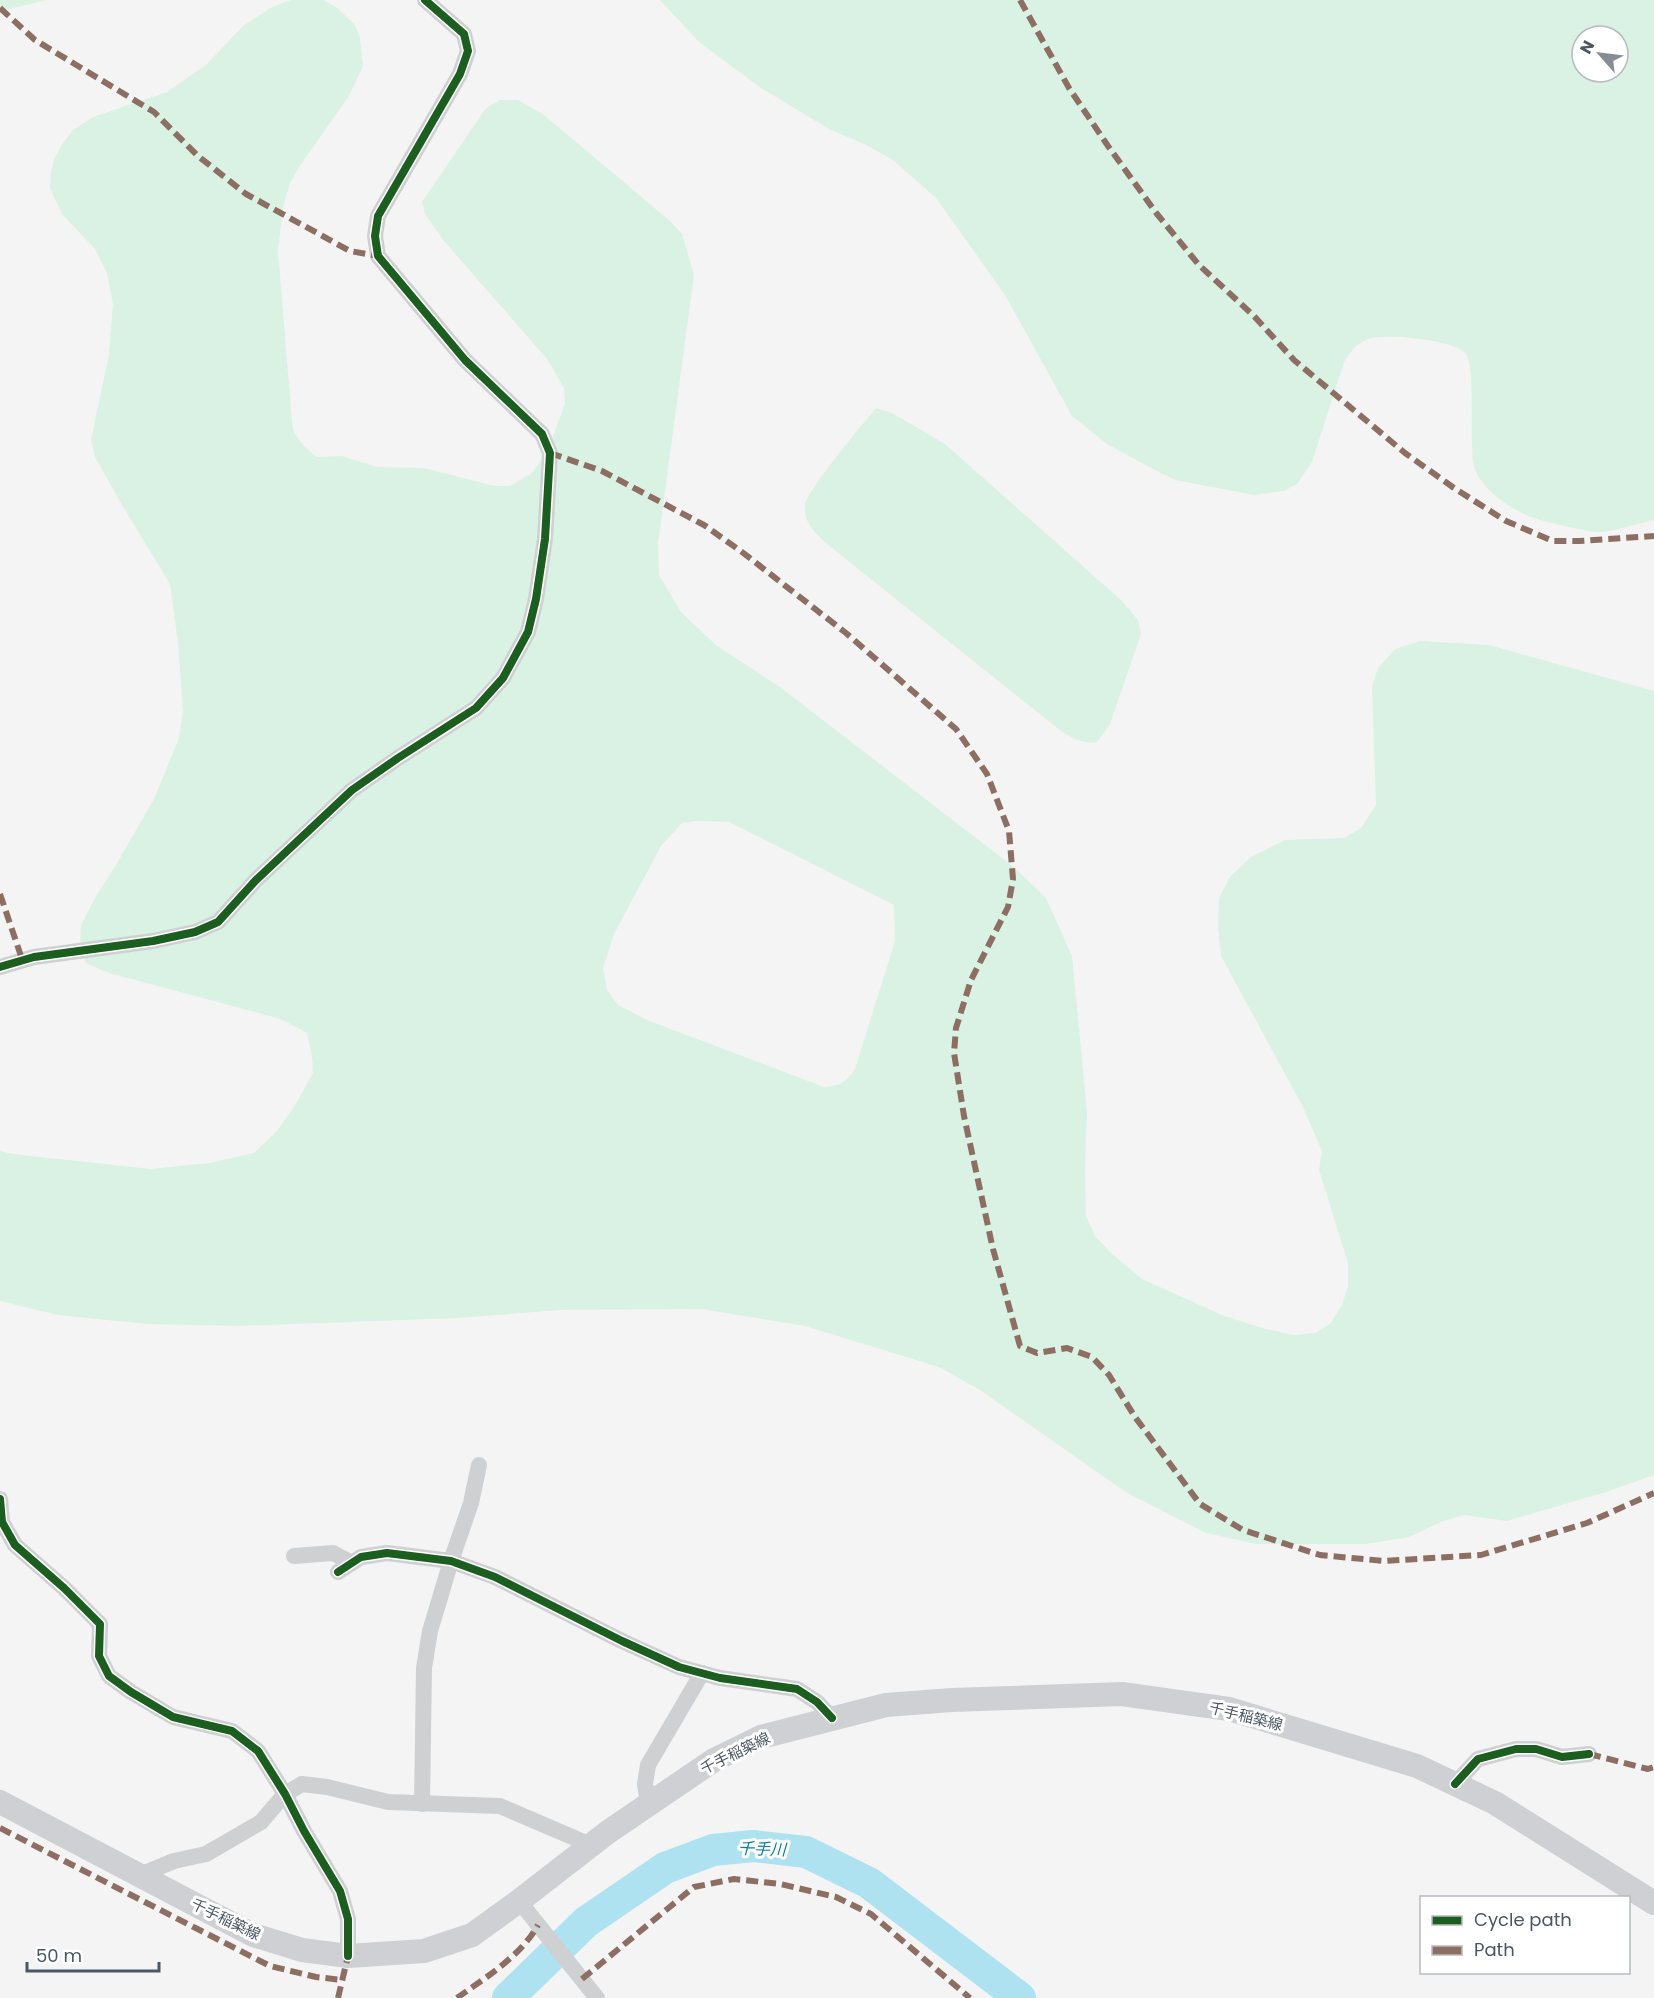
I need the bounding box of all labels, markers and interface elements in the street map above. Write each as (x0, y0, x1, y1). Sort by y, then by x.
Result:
north arrow (1570, 24, 1630, 84)
text: N (1574, 36, 1600, 58)
street label: 千手稲築線 (1207, 1697, 1285, 1735)
street label: 千手稲築線 (697, 1727, 773, 1779)
water label: 千手川 (738, 1837, 788, 1861)
street label: 千手稲築線 (188, 1893, 264, 1945)
legend (1420, 1896, 1630, 1974)
text: Cycle path (1474, 1907, 1572, 1932)
scale bar (27, 1935, 159, 1973)
text: Path (1474, 1937, 1515, 1962)
text: 50 m (36, 1943, 82, 1968)

